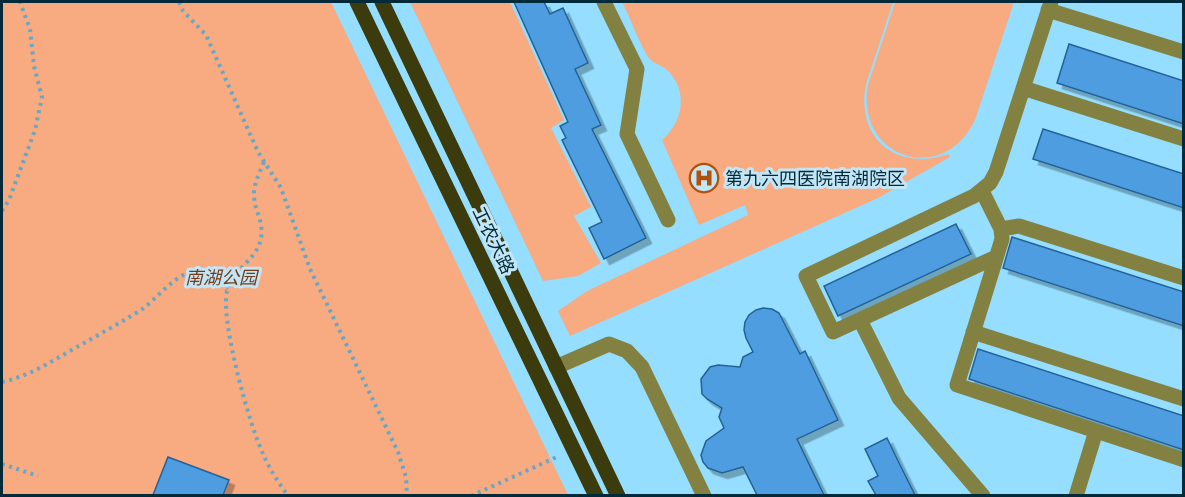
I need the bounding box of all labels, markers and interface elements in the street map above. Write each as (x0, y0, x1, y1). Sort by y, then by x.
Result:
hospital icon: 第九六四医院南湖院区 (688, 162, 720, 194)
place label: 第九六四医院南湖院区 (725, 166, 905, 190)
street label: 工农大路 (467, 202, 521, 278)
park label: 南湖公园 (185, 265, 260, 289)

